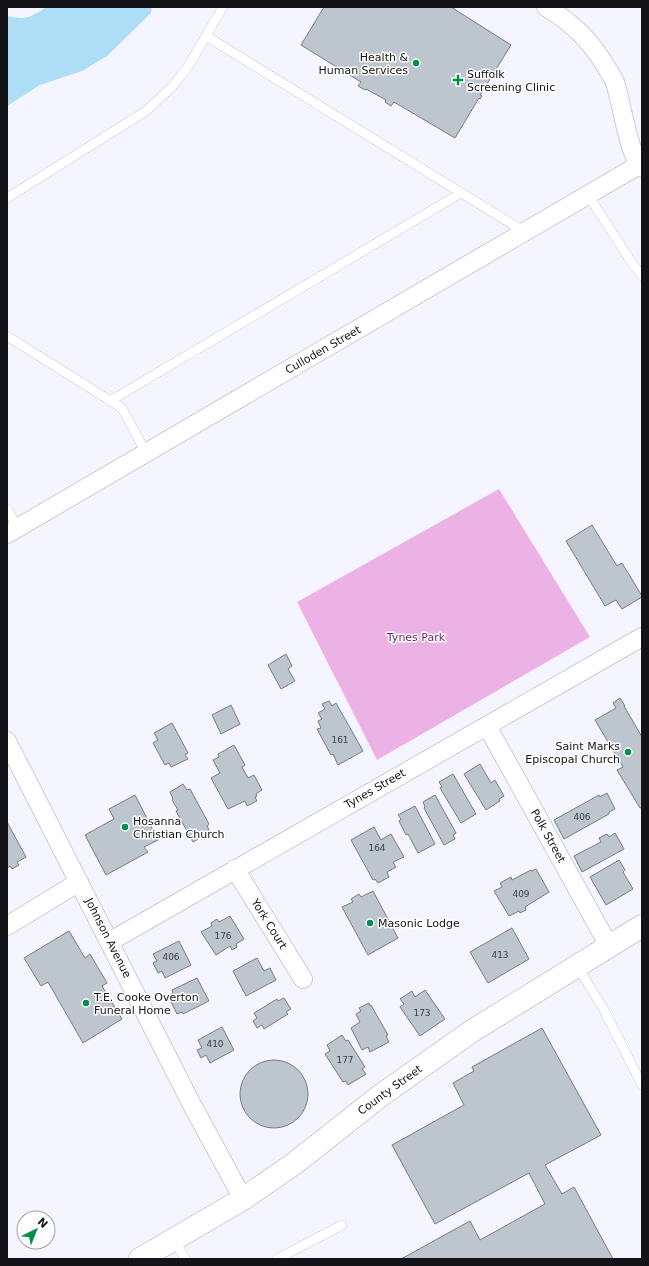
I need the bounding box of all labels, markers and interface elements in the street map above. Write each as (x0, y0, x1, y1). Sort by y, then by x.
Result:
place label: Health & Human Services (318, 51, 408, 77)
marker: Health & Human Services (411, 58, 421, 68)
place label: Suffolk Screening Clinic (467, 68, 555, 94)
marker: Suffolk Screening Clinic (452, 74, 464, 86)
street label: Culloden Street (283, 323, 364, 377)
park label: Tynes Park (386, 631, 446, 644)
house number: 161 (331, 735, 349, 745)
place label: Saint Marks Episcopal Church (525, 740, 620, 766)
marker: Saint Marks Episcopal Church (623, 747, 633, 757)
street label: Tynes Street (341, 766, 408, 812)
street label: Polk Street (528, 807, 568, 866)
house number: 406 (573, 812, 591, 822)
place label: Hosanna Christian Church (133, 815, 224, 841)
marker: Hosanna Christian Church (120, 822, 130, 832)
house number: 164 (368, 843, 386, 853)
house number: 409 (512, 889, 530, 899)
street label: Johnson Avenue (82, 895, 134, 980)
street label: York Court (248, 896, 290, 952)
place label: Masonic Lodge (378, 917, 460, 930)
marker: Masonic Lodge (365, 918, 375, 928)
house number: 176 (214, 931, 232, 941)
house number: 413 (491, 950, 509, 960)
house number: 406 (162, 952, 180, 962)
place label: T.E. Cooke Overton Funeral Home (93, 991, 199, 1017)
marker: T.E. Cooke Overton Funeral Home (81, 998, 91, 1008)
house number: 173 (413, 1008, 431, 1018)
house number: 410 (206, 1039, 224, 1049)
house number: 177 (336, 1055, 354, 1065)
street label: County Street (355, 1062, 425, 1118)
north arrow (16, 1210, 56, 1250)
text: N (35, 1215, 50, 1231)

